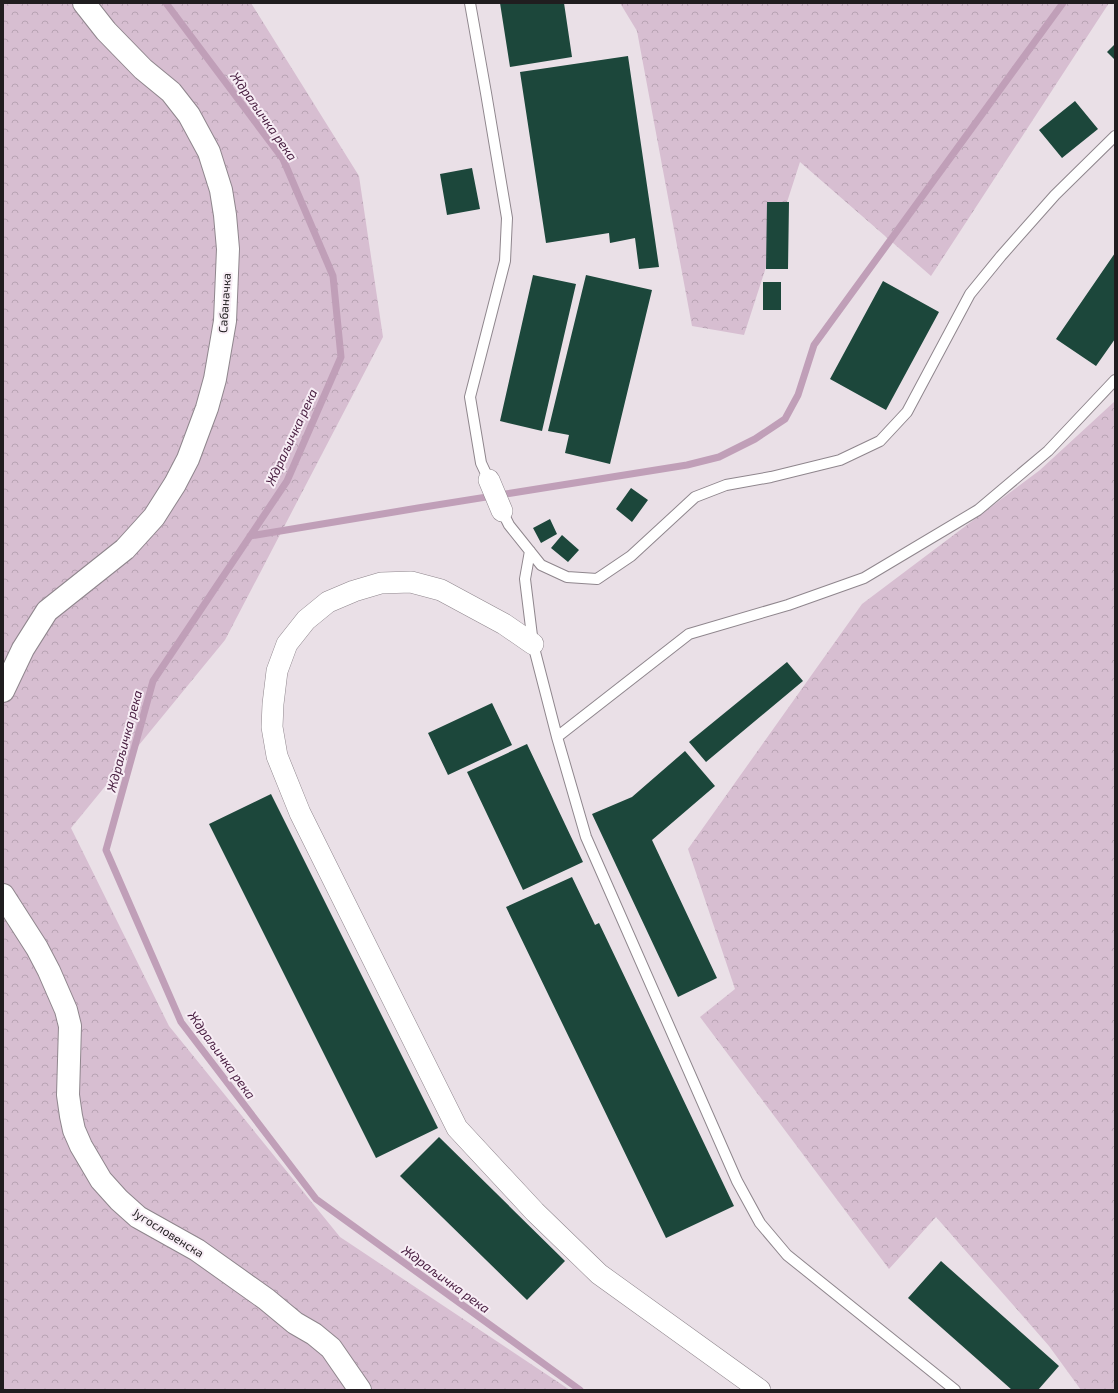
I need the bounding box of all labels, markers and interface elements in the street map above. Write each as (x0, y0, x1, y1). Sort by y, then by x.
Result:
water label: Ждраљичка река (227, 68, 301, 164)
street label: Сабаначка (215, 272, 233, 333)
water label: Ждраљичка река (261, 386, 320, 489)
water label: Ждраљичка река (102, 688, 145, 795)
water label: Ждраљичка река (184, 1007, 259, 1102)
street label: Југословенска (130, 1205, 207, 1260)
water label: Ждраљичка река (398, 1241, 493, 1316)

